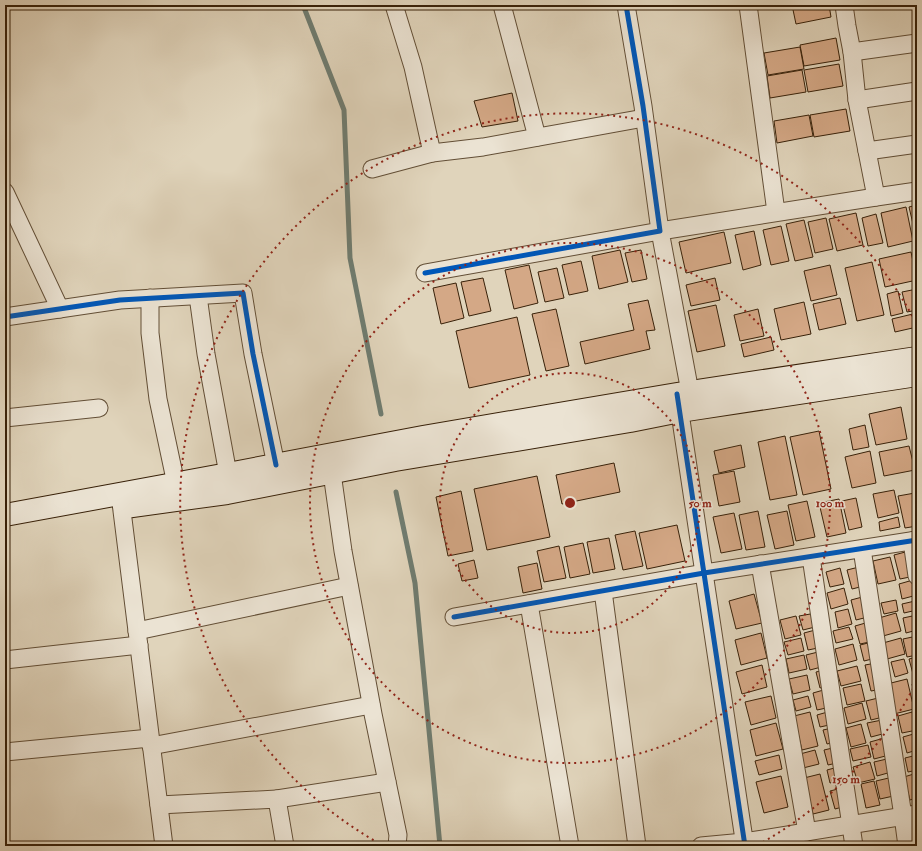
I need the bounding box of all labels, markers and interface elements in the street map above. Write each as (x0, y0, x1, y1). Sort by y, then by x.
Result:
centre of rings (563, 496, 577, 510)
text: 50 m (688, 496, 712, 511)
text: 100 m (816, 496, 845, 511)
text: 150 m (832, 772, 860, 787)

